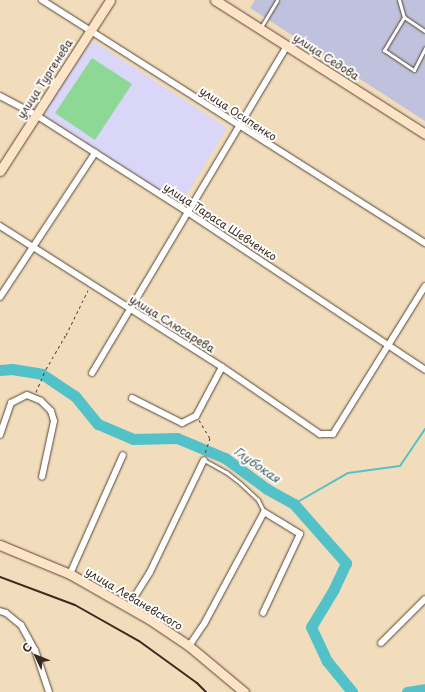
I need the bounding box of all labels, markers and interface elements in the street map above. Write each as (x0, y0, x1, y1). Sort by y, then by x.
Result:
street label: улица Седова (290, 31, 362, 83)
street label: улица Тургенева (14, 37, 76, 121)
street label: улица Осипенко (197, 84, 279, 144)
street label: улица Тараса Шевченко (160, 180, 280, 264)
street label: улица Слюсарева (127, 292, 217, 356)
water label: Глубокая (231, 444, 283, 486)
street label: улица Леваневского (83, 565, 185, 633)
north arrow (16, 636, 56, 676)
text: С (18, 639, 36, 656)

